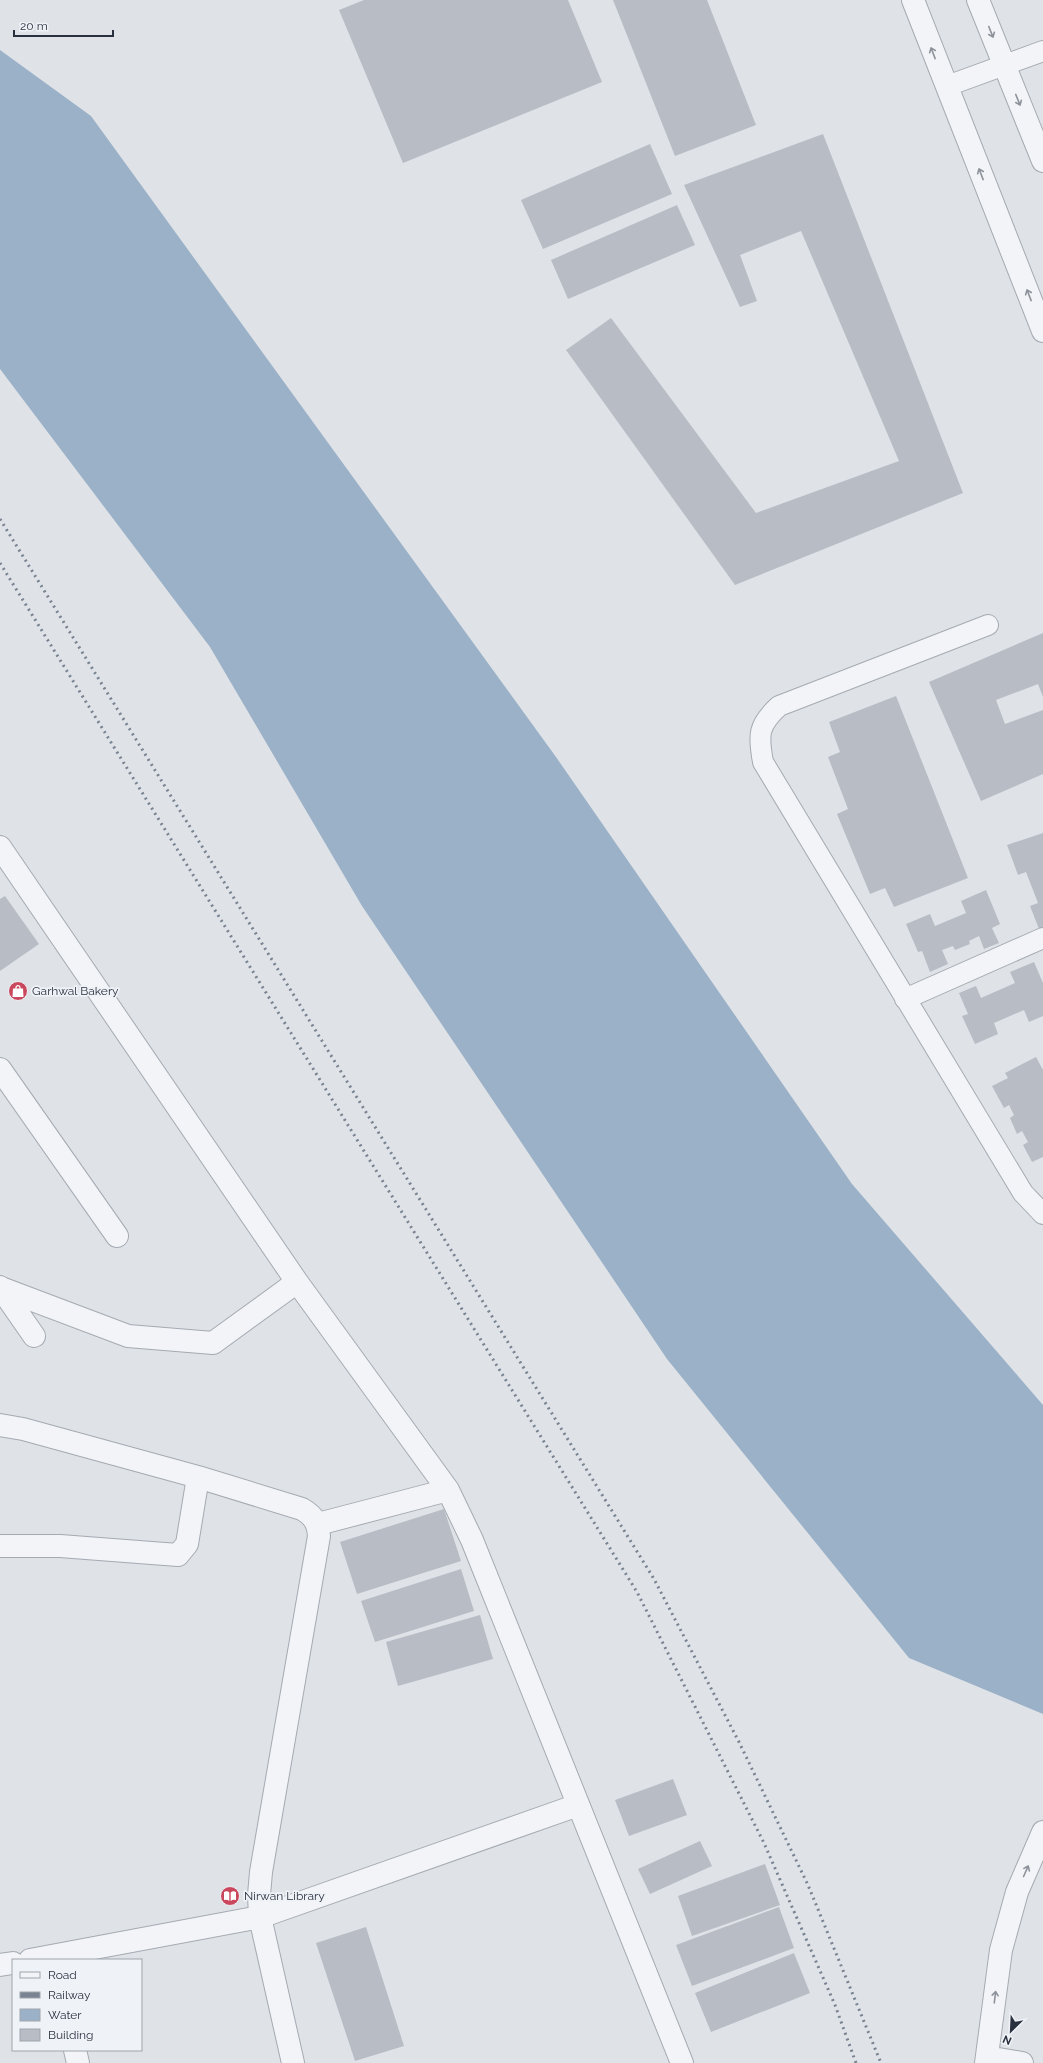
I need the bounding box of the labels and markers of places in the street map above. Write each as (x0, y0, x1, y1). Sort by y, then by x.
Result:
shop icon: Garhwal Bakery (7, 980, 29, 1002)
place label: Garhwal Bakery (32, 984, 119, 998)
library icon: Nirwan Library (219, 1885, 241, 1907)
place label: Nirwan Library (244, 1889, 325, 1903)

